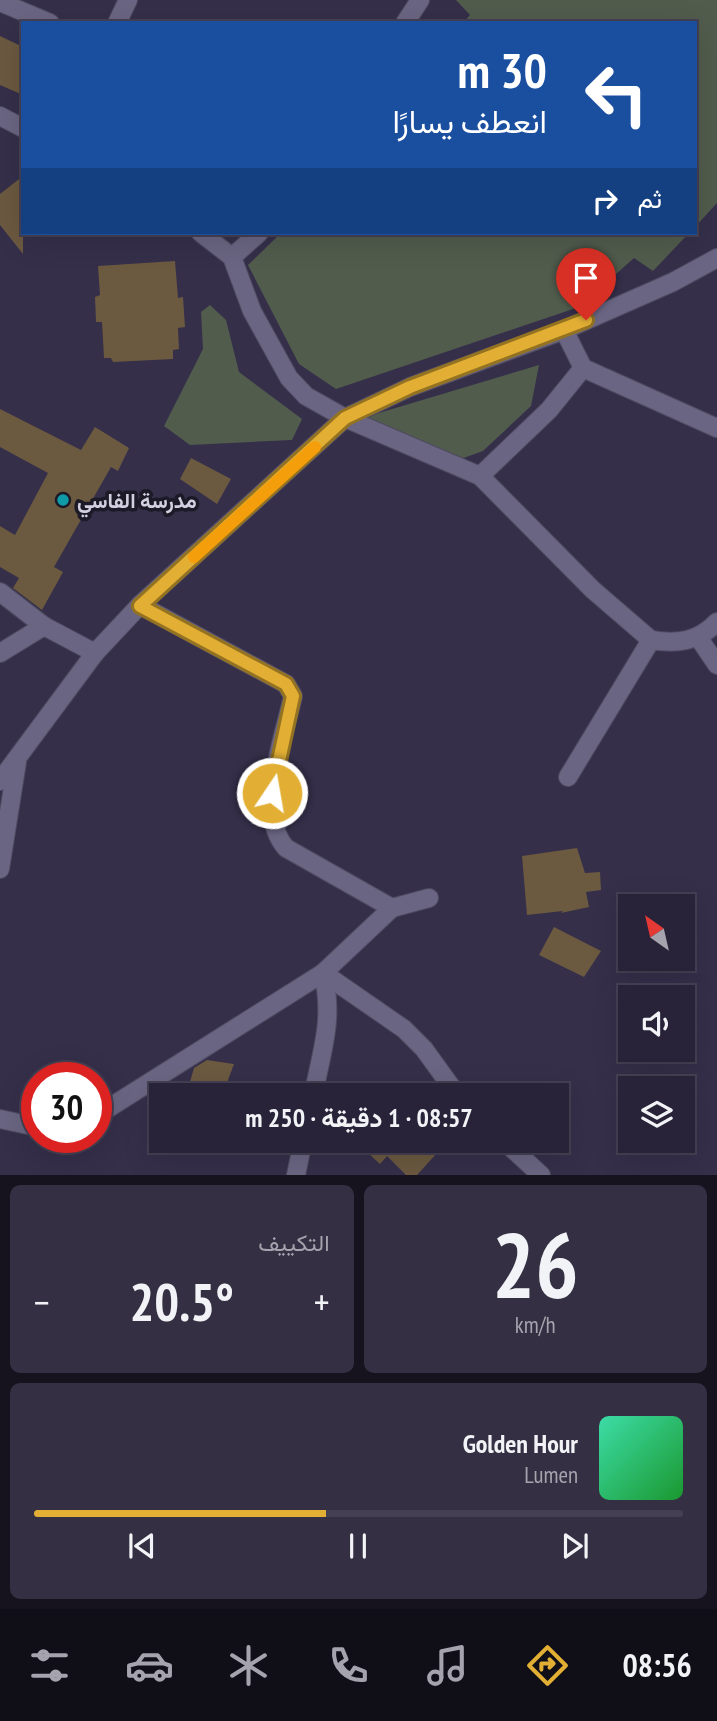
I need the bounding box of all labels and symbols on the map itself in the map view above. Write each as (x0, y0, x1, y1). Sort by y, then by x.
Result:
pin (556, 248, 616, 320)
place label: مدرسة الفاسي (77, 487, 197, 518)
marker: مدرسة الفاسي (55, 492, 71, 508)
position arrow (235, 756, 309, 830)
north arrow (618, 894, 695, 971)
speed limit sign: 30 (21, 1062, 112, 1153)

